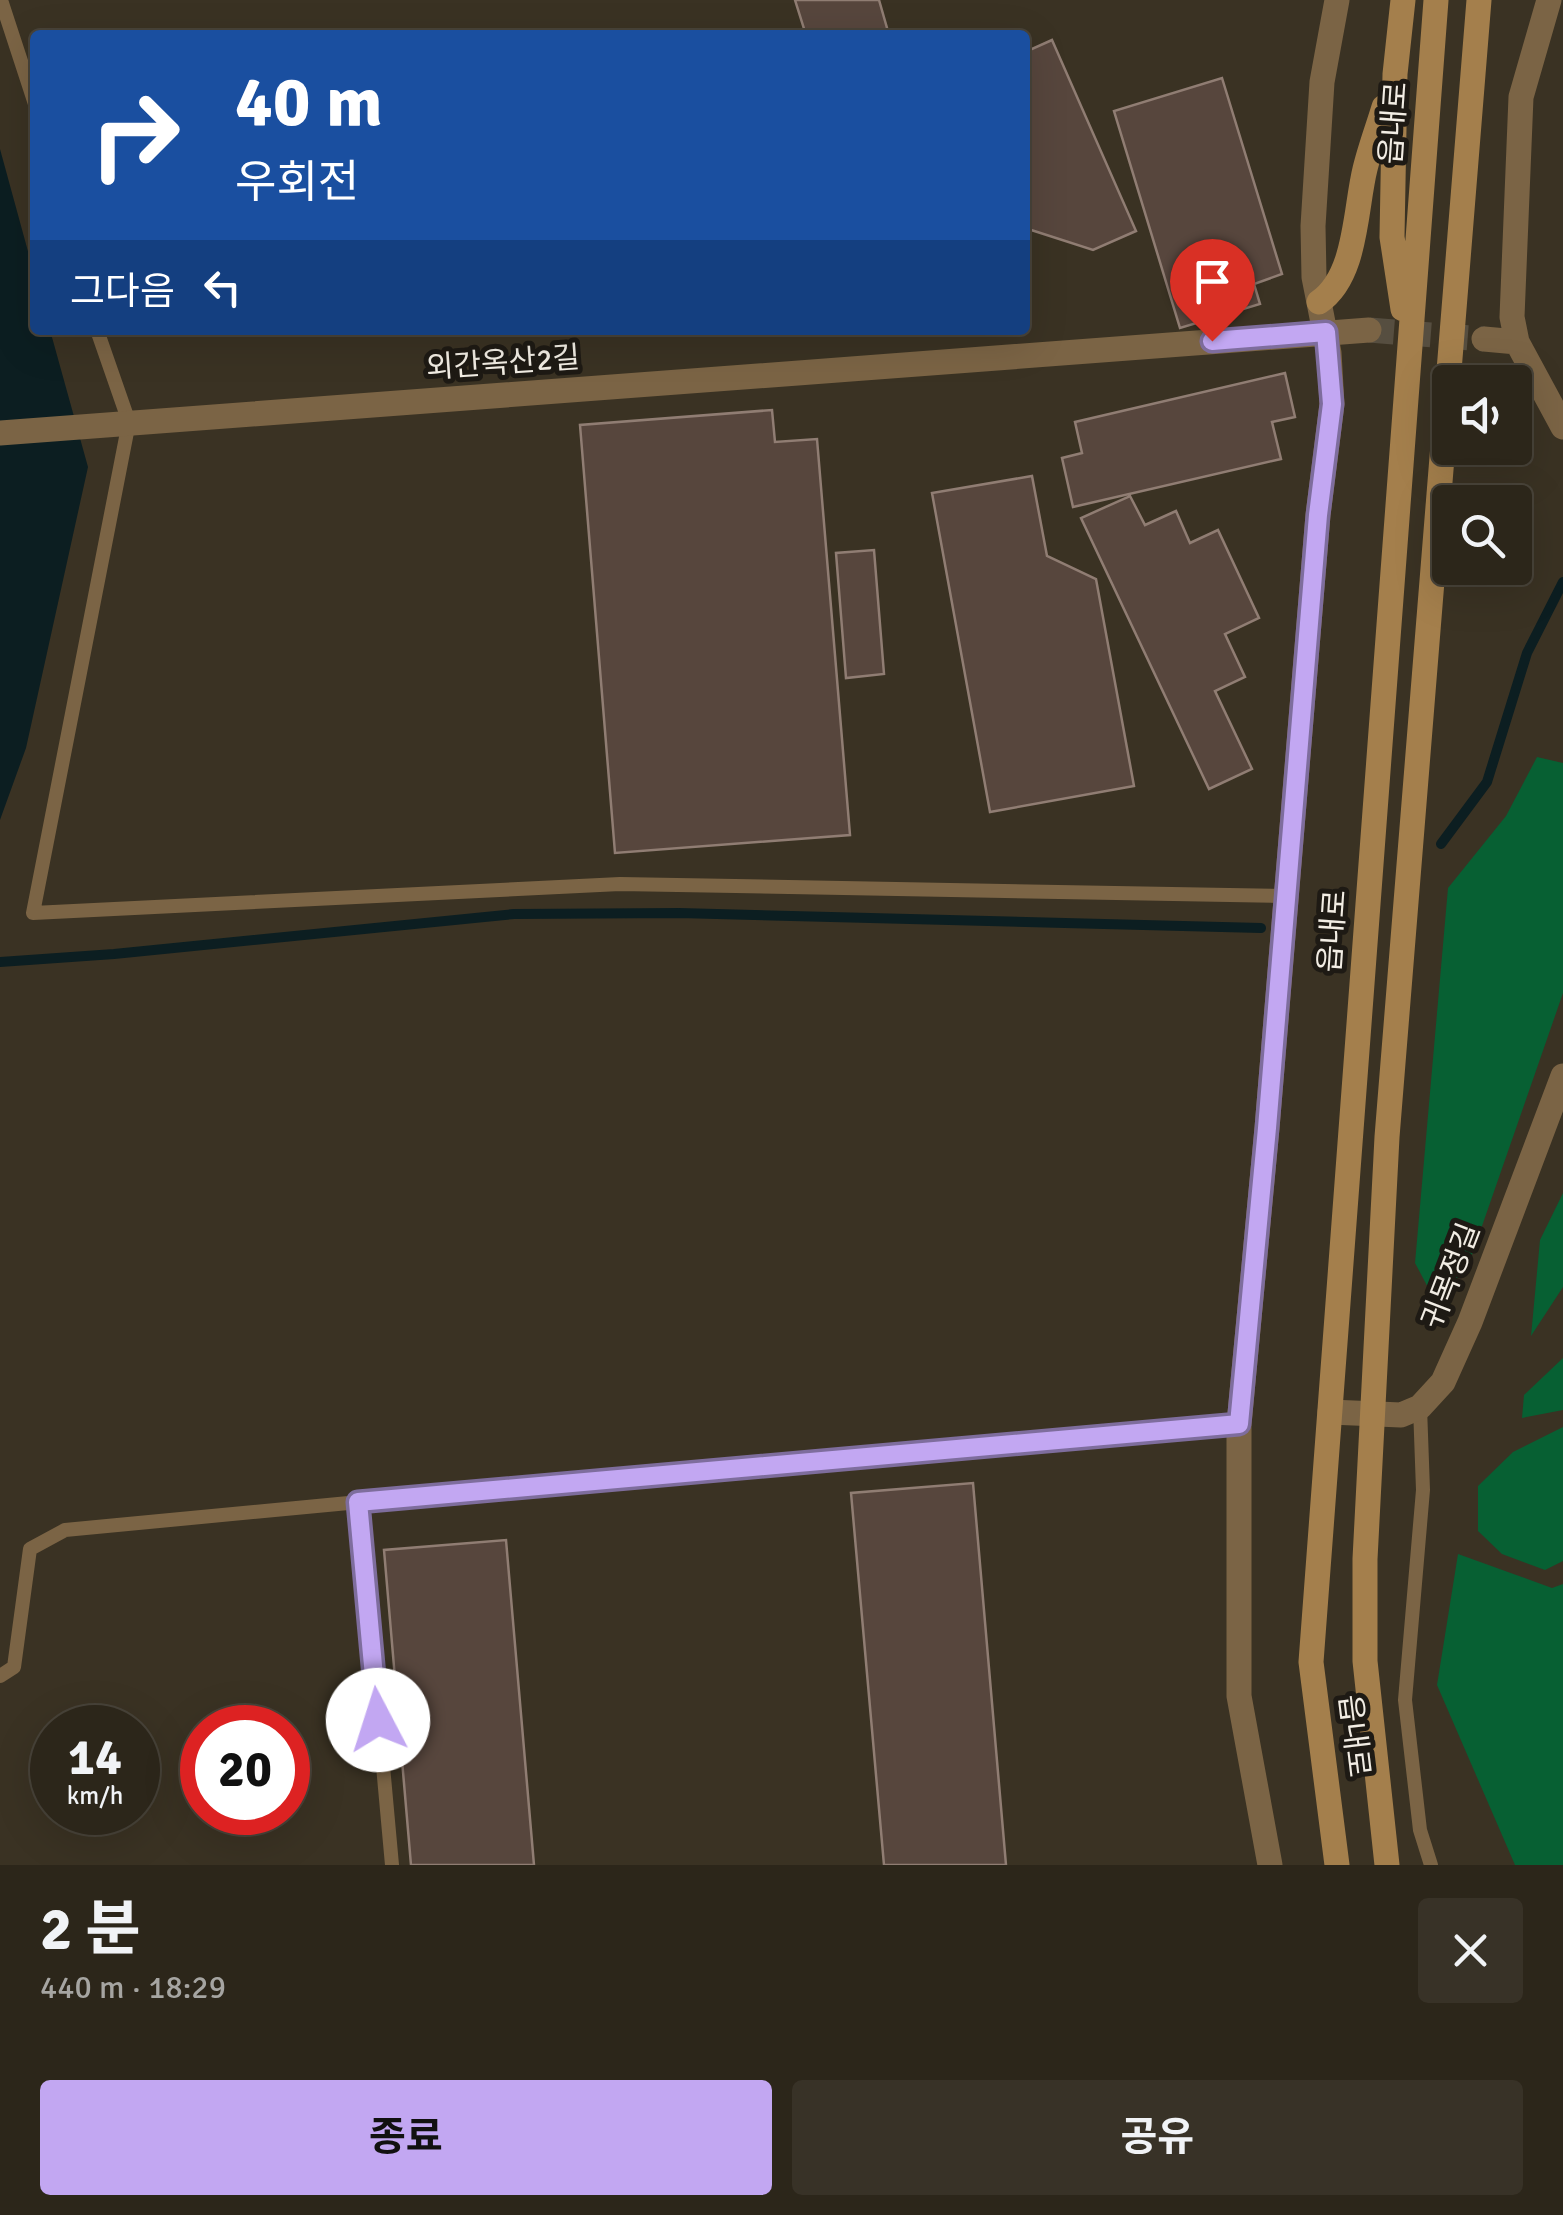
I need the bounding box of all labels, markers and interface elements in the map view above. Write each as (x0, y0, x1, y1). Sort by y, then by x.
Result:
text: 40 m (235, 59, 383, 145)
icon: right (70, 70, 200, 200)
street label: 읍내로 (1373, 80, 1415, 166)
text: 우회전 (235, 155, 359, 210)
pin (1170, 239, 1255, 342)
icon: arrive (1185, 254, 1240, 309)
icon: left (195, 260, 250, 315)
text: 그다음 (70, 268, 175, 315)
street label: 외간옥산2길 (425, 339, 581, 387)
map controls (1432, 365, 1532, 585)
button: sound (1432, 365, 1532, 465)
button: search (1432, 485, 1532, 585)
street label: 읍내로 (1312, 888, 1354, 974)
street label: 귀목정길 (1414, 1218, 1488, 1334)
position arrow (326, 1668, 430, 1772)
street label: 읍내로 (1331, 1693, 1377, 1779)
speed limit sign: 20 (180, 1705, 310, 1835)
text: 14 (68, 1727, 122, 1789)
text: km/h (67, 1780, 123, 1811)
text: 2 분 (40, 1893, 141, 1967)
button: close (1418, 1898, 1523, 2003)
text: 440 m · 18:29 (40, 1968, 226, 2007)
button: 종료 (40, 2080, 772, 2195)
button: 공유 (792, 2080, 1523, 2195)

